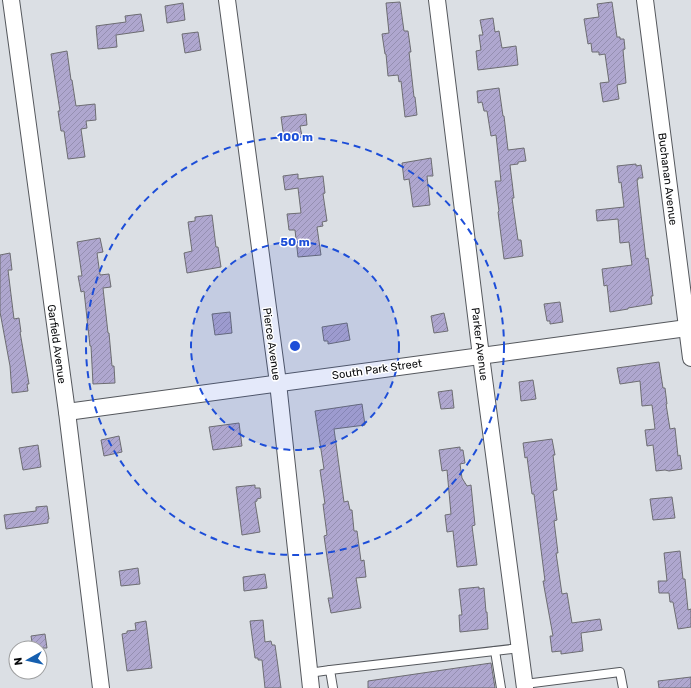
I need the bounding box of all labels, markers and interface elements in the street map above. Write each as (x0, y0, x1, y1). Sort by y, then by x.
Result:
text: 100 m (277, 130, 313, 144)
street label: Buchanan Avenue (655, 132, 680, 226)
text: 50 m (280, 235, 310, 249)
street label: Garfield Avenue (44, 304, 69, 385)
street label: Pierce Avenue (260, 307, 283, 381)
street label: Parker Avenue (469, 307, 490, 381)
centre of rings (288, 339, 302, 353)
street label: South Park Street (331, 357, 424, 382)
north arrow (8, 640, 48, 680)
text: N (12, 656, 26, 666)

